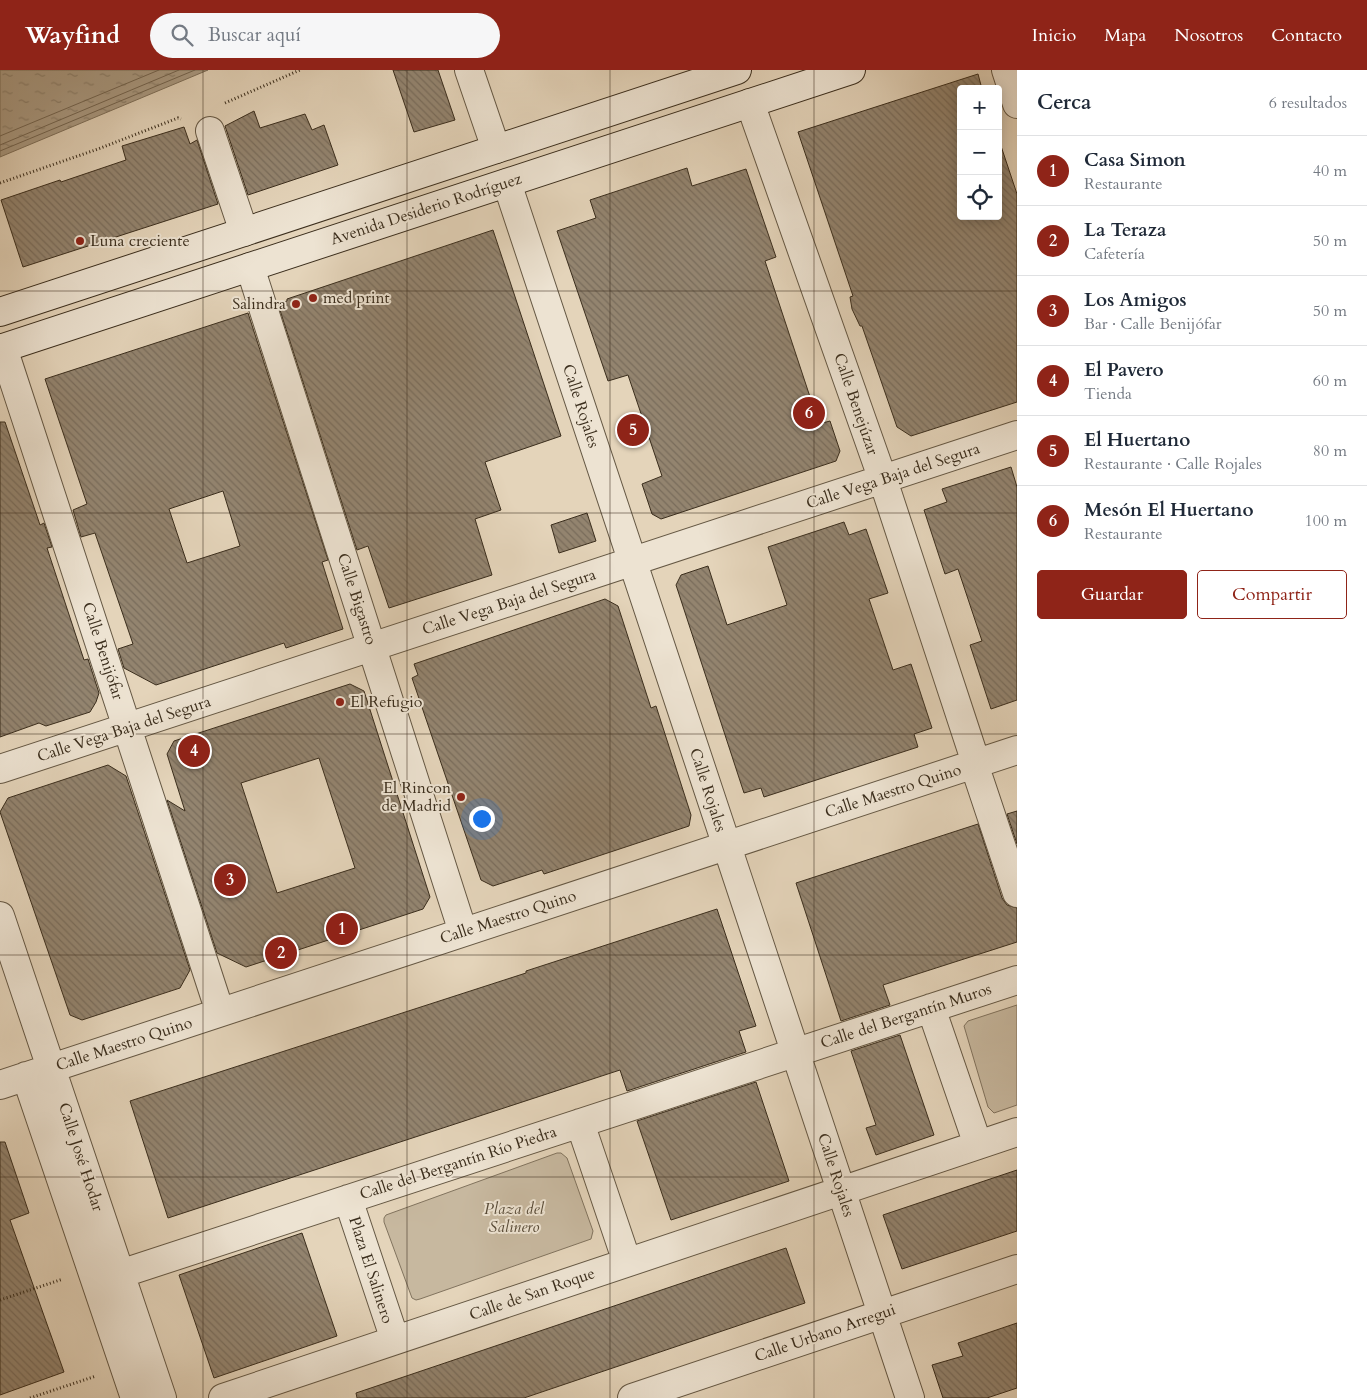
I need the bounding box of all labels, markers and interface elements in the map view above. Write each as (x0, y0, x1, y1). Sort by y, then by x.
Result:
search box (150, 13, 500, 58)
text: Wayfind (25, 19, 120, 52)
icon: search (168, 21, 196, 49)
text: Buscar aquí (208, 22, 301, 48)
text: Inicio (1032, 23, 1076, 48)
text: Mapa (1104, 23, 1146, 48)
text: Nosotros (1174, 23, 1243, 48)
text: Contacto (1271, 23, 1342, 48)
map controls (957, 85, 1002, 220)
button: + (957, 85, 1002, 130)
text: Cerca (1037, 88, 1091, 117)
text: 6 resultados (1269, 92, 1347, 114)
button: − (957, 130, 1002, 175)
text: Casa Simon (1084, 147, 1186, 173)
text: 1 (1049, 160, 1057, 182)
text: 40 m (1313, 160, 1347, 182)
street label: Avenida Desiderio Rodríguez (327, 168, 525, 250)
text: Restaurante (1084, 173, 1163, 195)
button: locate (957, 175, 1002, 220)
text: La Teraza (1084, 217, 1167, 243)
place label: Luna creciente (90, 230, 190, 252)
text: 2 (1049, 230, 1057, 252)
text: 50 m (1313, 230, 1347, 252)
marker: Luna creciente (74, 235, 86, 247)
text: Cafetería (1084, 243, 1145, 265)
place label: med print (323, 287, 390, 309)
text: Los Amigos (1084, 287, 1187, 313)
marker: med print (307, 292, 319, 304)
place label: Salindra (232, 293, 286, 315)
marker: Salindra (290, 298, 302, 310)
text: 3 (1049, 300, 1057, 322)
text: 50 m (1313, 300, 1347, 322)
text: Bar · Calle Benijófar (1084, 313, 1222, 335)
street label: Calle Benejúzar (828, 350, 884, 458)
text: El Pavero (1084, 357, 1164, 383)
street label: Calle Rojales (557, 361, 605, 451)
text: 4 (1049, 370, 1057, 392)
text: 60 m (1313, 370, 1347, 392)
text: Tienda (1084, 383, 1132, 405)
pin: 6 (793, 394, 825, 432)
pin: 5 (617, 411, 649, 449)
text: El Huertano (1084, 427, 1190, 453)
street label: Calle Vega Baja del Segura (803, 437, 983, 515)
text: 5 (1049, 440, 1057, 462)
text: 80 m (1313, 440, 1347, 462)
text: Restaurante · Calle Rojales (1084, 453, 1262, 475)
text: Mesón El Huertano (1084, 497, 1254, 523)
text: 6 (1049, 510, 1057, 532)
text: 100 m (1305, 510, 1347, 532)
text: Restaurante (1084, 523, 1163, 545)
street label: Calle Bigastro (332, 550, 382, 648)
street label: Calle Vega Baja del Segura (419, 563, 599, 641)
button: Guardar (1037, 570, 1187, 619)
button: Compartir (1197, 570, 1347, 619)
street label: Calle Benijófar (77, 599, 129, 703)
street label: Calle Vega Baja del Segura (34, 690, 214, 768)
place label: El Refugio (350, 691, 423, 713)
marker: El Refugio (334, 696, 346, 708)
pin: 4 (178, 732, 210, 770)
street label: Calle Rojales (684, 745, 732, 835)
street label: Calle Maestro Quino (822, 758, 964, 823)
place label: El Rincon de Madrid (382, 777, 451, 817)
marker: El Rincon de Madrid (455, 791, 467, 803)
your location (469, 806, 495, 832)
pin: 3 (214, 861, 246, 899)
street label: Calle Maestro Quino (437, 884, 579, 949)
pin: 1 (326, 910, 358, 948)
pin: 2 (265, 934, 297, 972)
street label: Calle del Bergantín Muros (818, 978, 994, 1054)
street label: Calle Maestro Quino (53, 1011, 195, 1076)
street label: Calle José Hodar (53, 1100, 109, 1214)
street label: Calle del Bergantín Río Piedra (357, 1121, 559, 1205)
street label: Calle Rojales (812, 1130, 860, 1220)
park label: Plaza del Salinero (484, 1198, 545, 1238)
street label: Plaza El Salinero (343, 1214, 399, 1327)
street label: Calle de San Roque (466, 1262, 598, 1326)
street label: Calle Urbano Arregui (752, 1298, 899, 1367)

